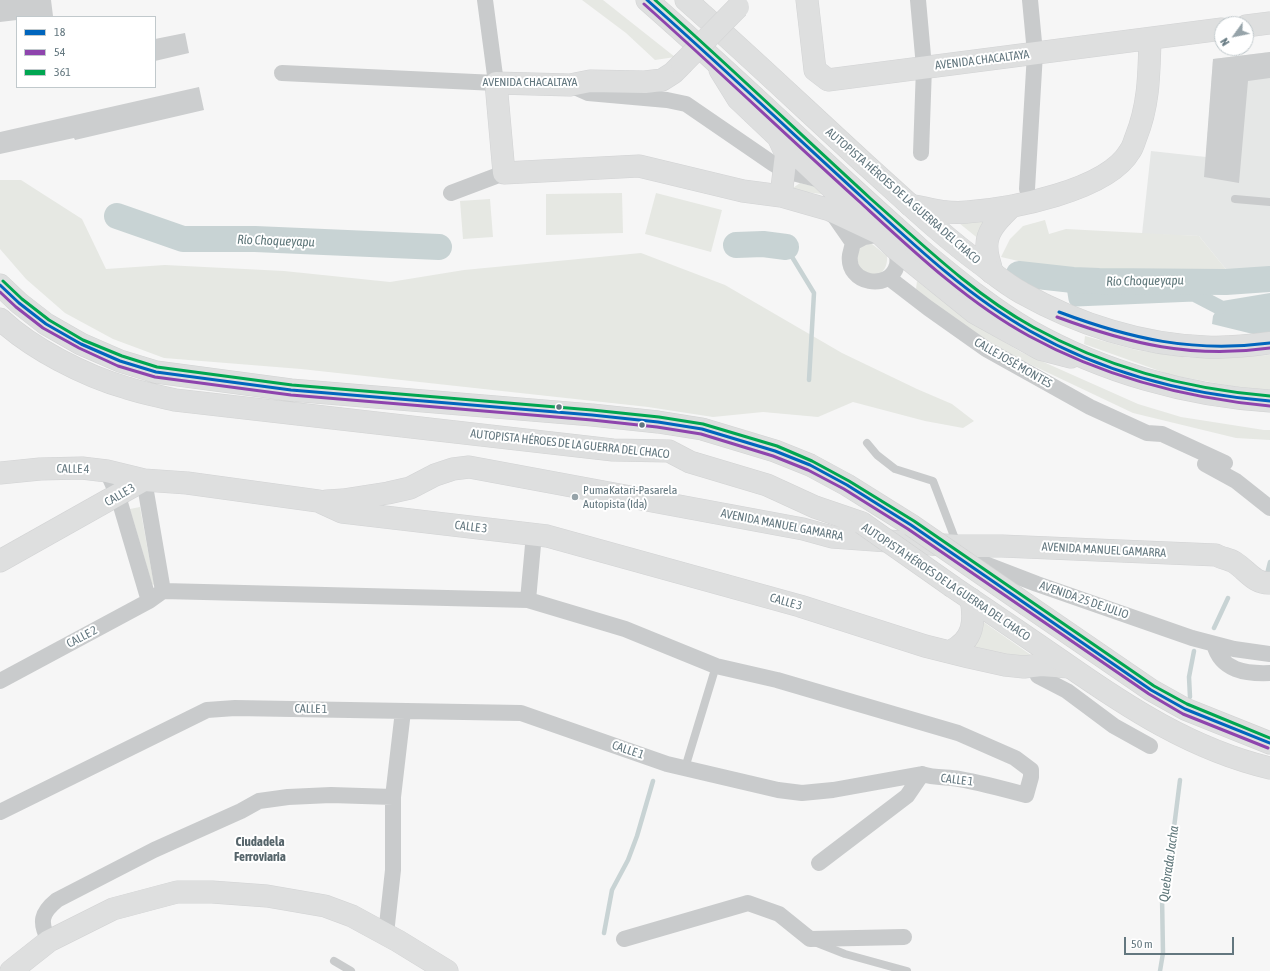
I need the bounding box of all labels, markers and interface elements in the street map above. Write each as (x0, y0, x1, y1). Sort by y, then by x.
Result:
legend (16, 16, 156, 88)
north arrow (1214, 16, 1254, 56)
text: 18 (54, 25, 65, 39)
text: N (1218, 36, 1232, 48)
text: 54 (54, 45, 65, 59)
street label: AVENIDA CHACALTAYA (934, 47, 1030, 73)
text: 361 (54, 65, 71, 79)
street label: AVENIDA CHACALTAYA (483, 75, 577, 89)
street label: AUTOPISTA HÉROES DE LA GUERRA DEL CHACO (823, 125, 983, 267)
water label: Río Choqueyapu (237, 232, 315, 250)
water label: Río Choqueyapu (1106, 273, 1184, 289)
street label: CALLE JOSÉ MONTES (972, 335, 1054, 391)
unlabelled marker (554, 402, 564, 412)
unlabelled marker (637, 420, 647, 430)
street label: AUTOPISTA HÉROES DE LA GUERRA DEL CHACO (470, 426, 670, 462)
street label: CALLE 4 (56, 462, 90, 476)
street label: CALLE 3 (102, 481, 138, 509)
place label: PumaKatari-Pasarela Autopista (Ida) (583, 483, 677, 511)
marker: PumaKatari-Pasarela Autopista (Ida) (570, 492, 580, 502)
street label: AVENIDA MANUEL GAMARRA (720, 506, 844, 544)
street label: CALLE 3 (454, 518, 488, 536)
street label: AUTOPISTA HÉROES DE LA GUERRA DEL CHACO (859, 520, 1033, 644)
street label: AVENIDA MANUEL GAMARRA (1041, 540, 1167, 560)
street label: AVENIDA 25 DE JULIO (1038, 578, 1130, 622)
street label: CALLE 3 (768, 591, 804, 613)
street label: CALLE 2 (64, 623, 100, 651)
street label: CALLE 1 (294, 702, 328, 716)
street label: CALLE 1 (610, 738, 646, 762)
street label: CALLE 1 (940, 771, 974, 789)
water label: Quebrada Jacha (1156, 825, 1182, 903)
district label: Ciudadela Ferroviaria (234, 834, 286, 865)
scale bar (1126, 929, 1236, 955)
text: 50 m (1131, 937, 1153, 951)

